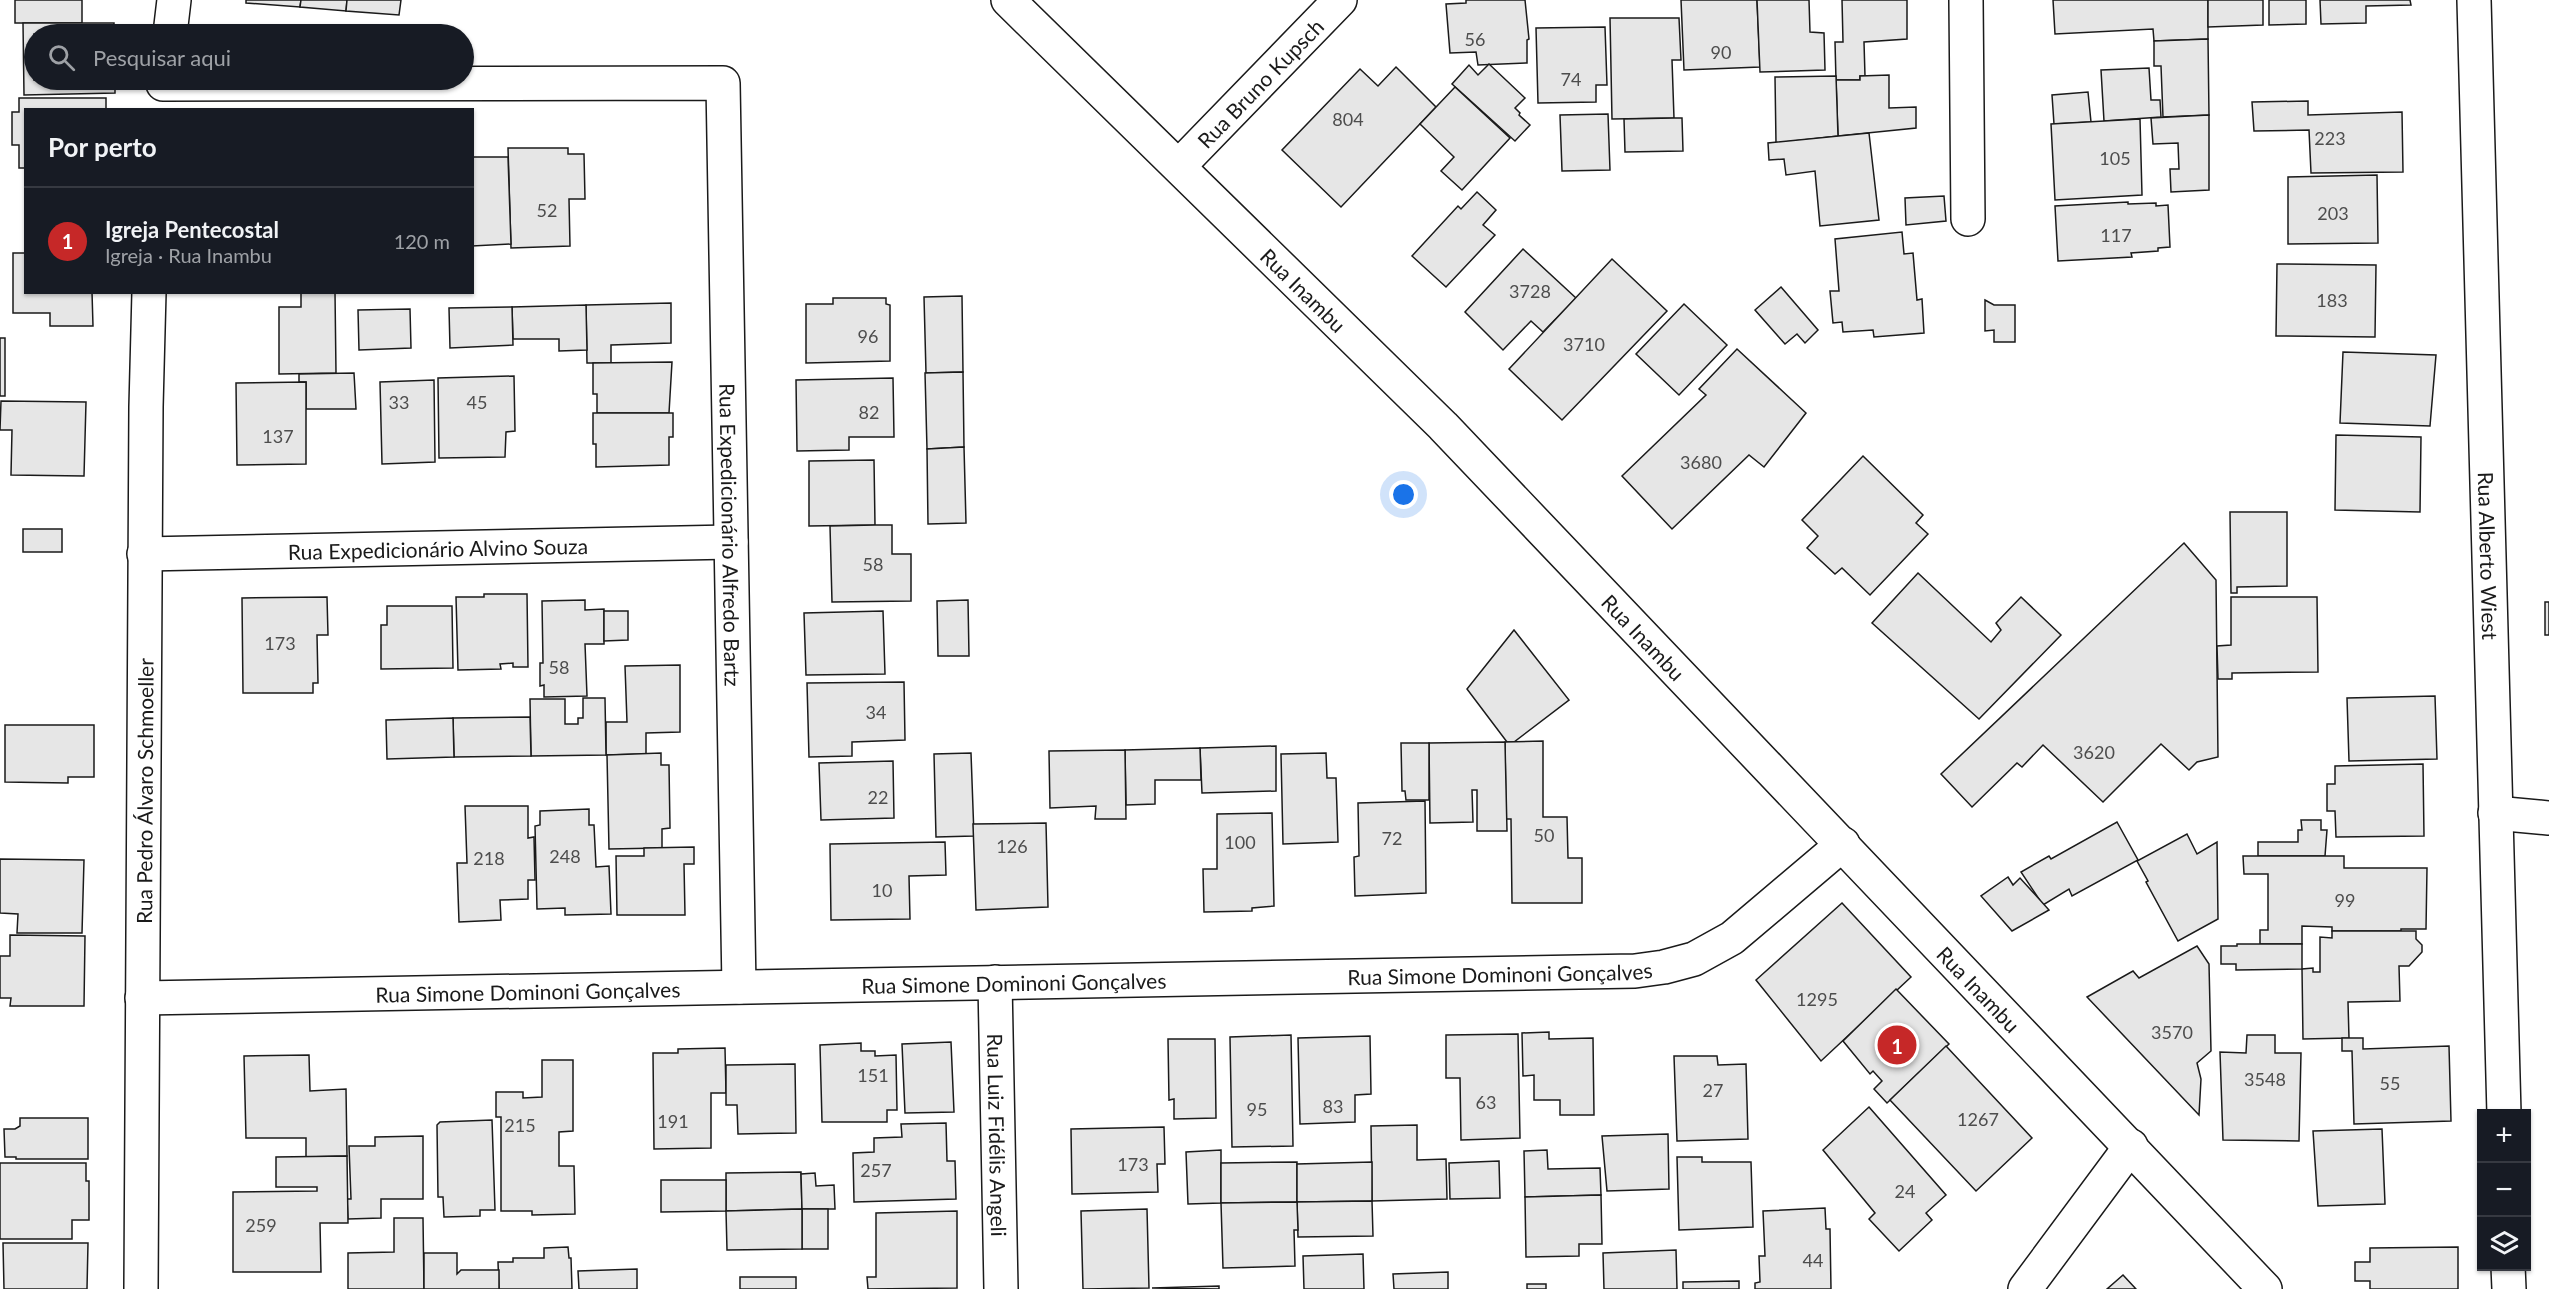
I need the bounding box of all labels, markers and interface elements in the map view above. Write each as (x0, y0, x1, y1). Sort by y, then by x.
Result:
street label: Rua Bruno Kupsch (1192, 13, 1328, 152)
search box (24, 24, 474, 90)
house number: 56 (1465, 28, 1485, 50)
icon: search (45, 41, 78, 74)
house number: 90 (1711, 41, 1731, 63)
text: Pesquisar aqui (93, 44, 231, 71)
house number: 74 (1561, 68, 1581, 90)
house number: 804 (1332, 108, 1364, 130)
house number: 223 (2314, 127, 2346, 149)
text: Por perto (48, 131, 157, 163)
house number: 105 (2099, 147, 2131, 169)
house number: 52 (537, 199, 557, 221)
house number: 203 (2317, 202, 2349, 224)
text: Igreja Pentecostal (105, 216, 279, 243)
house number: 117 (2100, 224, 2132, 246)
text: 1 (62, 229, 73, 253)
text: 120 m (394, 229, 450, 253)
text: Igreja · Rua Inambu (105, 243, 272, 267)
street label: Rua Inambu (1256, 243, 1351, 337)
house number: 3728 (1509, 280, 1551, 302)
house number: 183 (2316, 289, 2348, 311)
house number: 96 (858, 325, 878, 347)
house number: 3710 (1563, 333, 1605, 355)
street label: Rua Expedicionário Alfredo Bartz (716, 383, 746, 687)
house number: 33 (389, 391, 409, 413)
house number: 45 (467, 391, 487, 413)
house number: 82 (859, 401, 879, 423)
house number: 137 (262, 425, 294, 447)
house number: 3680 (1680, 451, 1722, 473)
street label: Rua Alberto Wiest (2474, 471, 2504, 641)
your location (1389, 480, 1418, 509)
street label: Rua Expedicionário Alvino Souza (288, 532, 588, 564)
house number: 58 (863, 553, 883, 575)
street label: Rua Inambu (1597, 589, 1690, 685)
house number: 173 (264, 632, 296, 654)
house number: 58 (549, 656, 569, 678)
street label: Rua Pedro Álvaro Schmoeller (131, 658, 157, 924)
house number: 34 (866, 701, 886, 723)
house number: 3620 (2073, 741, 2115, 763)
house number: 22 (868, 786, 888, 808)
house number: 50 (1534, 824, 1554, 846)
house number: 72 (1382, 827, 1402, 849)
house number: 100 (1224, 831, 1256, 853)
house number: 126 (996, 835, 1028, 857)
house number: 248 (549, 845, 581, 867)
house number: 218 (473, 847, 505, 869)
house number: 10 (872, 879, 892, 901)
house number: 99 (2335, 889, 2355, 911)
street label: Rua Inambu (1932, 941, 2026, 1037)
street label: Rua Simone Dominoni Gonçalves (1347, 956, 1654, 989)
street label: Rua Simone Dominoni Gonçalves (861, 967, 1167, 997)
street label: Rua Simone Dominoni Gonçalves (375, 976, 681, 1006)
house number: 1295 (1796, 988, 1838, 1010)
house number: 3570 (2151, 1021, 2193, 1043)
pin: 1 (1878, 1022, 1916, 1068)
street label: Rua Luiz Fidélis Angeli (984, 1033, 1012, 1237)
house number: 151 (857, 1064, 889, 1086)
house number: 3548 (2244, 1068, 2286, 1090)
house number: 55 (2380, 1072, 2400, 1094)
house number: 27 (1703, 1079, 1723, 1101)
house number: 63 (1476, 1091, 1496, 1113)
house number: 83 (1323, 1095, 1343, 1117)
house number: 95 (1247, 1098, 1267, 1120)
house number: 1267 (1957, 1108, 1999, 1130)
map controls (2477, 1109, 2531, 1271)
button: + (2477, 1109, 2531, 1163)
house number: 191 (657, 1110, 689, 1132)
house number: 215 (504, 1114, 536, 1136)
house number: 173 (1117, 1153, 1149, 1175)
house number: 257 (860, 1159, 892, 1181)
button: − (2477, 1163, 2531, 1217)
house number: 24 (1895, 1180, 1915, 1202)
house number: 259 (245, 1214, 277, 1236)
button: layers (2477, 1217, 2531, 1271)
house number: 44 (1803, 1249, 1823, 1271)

